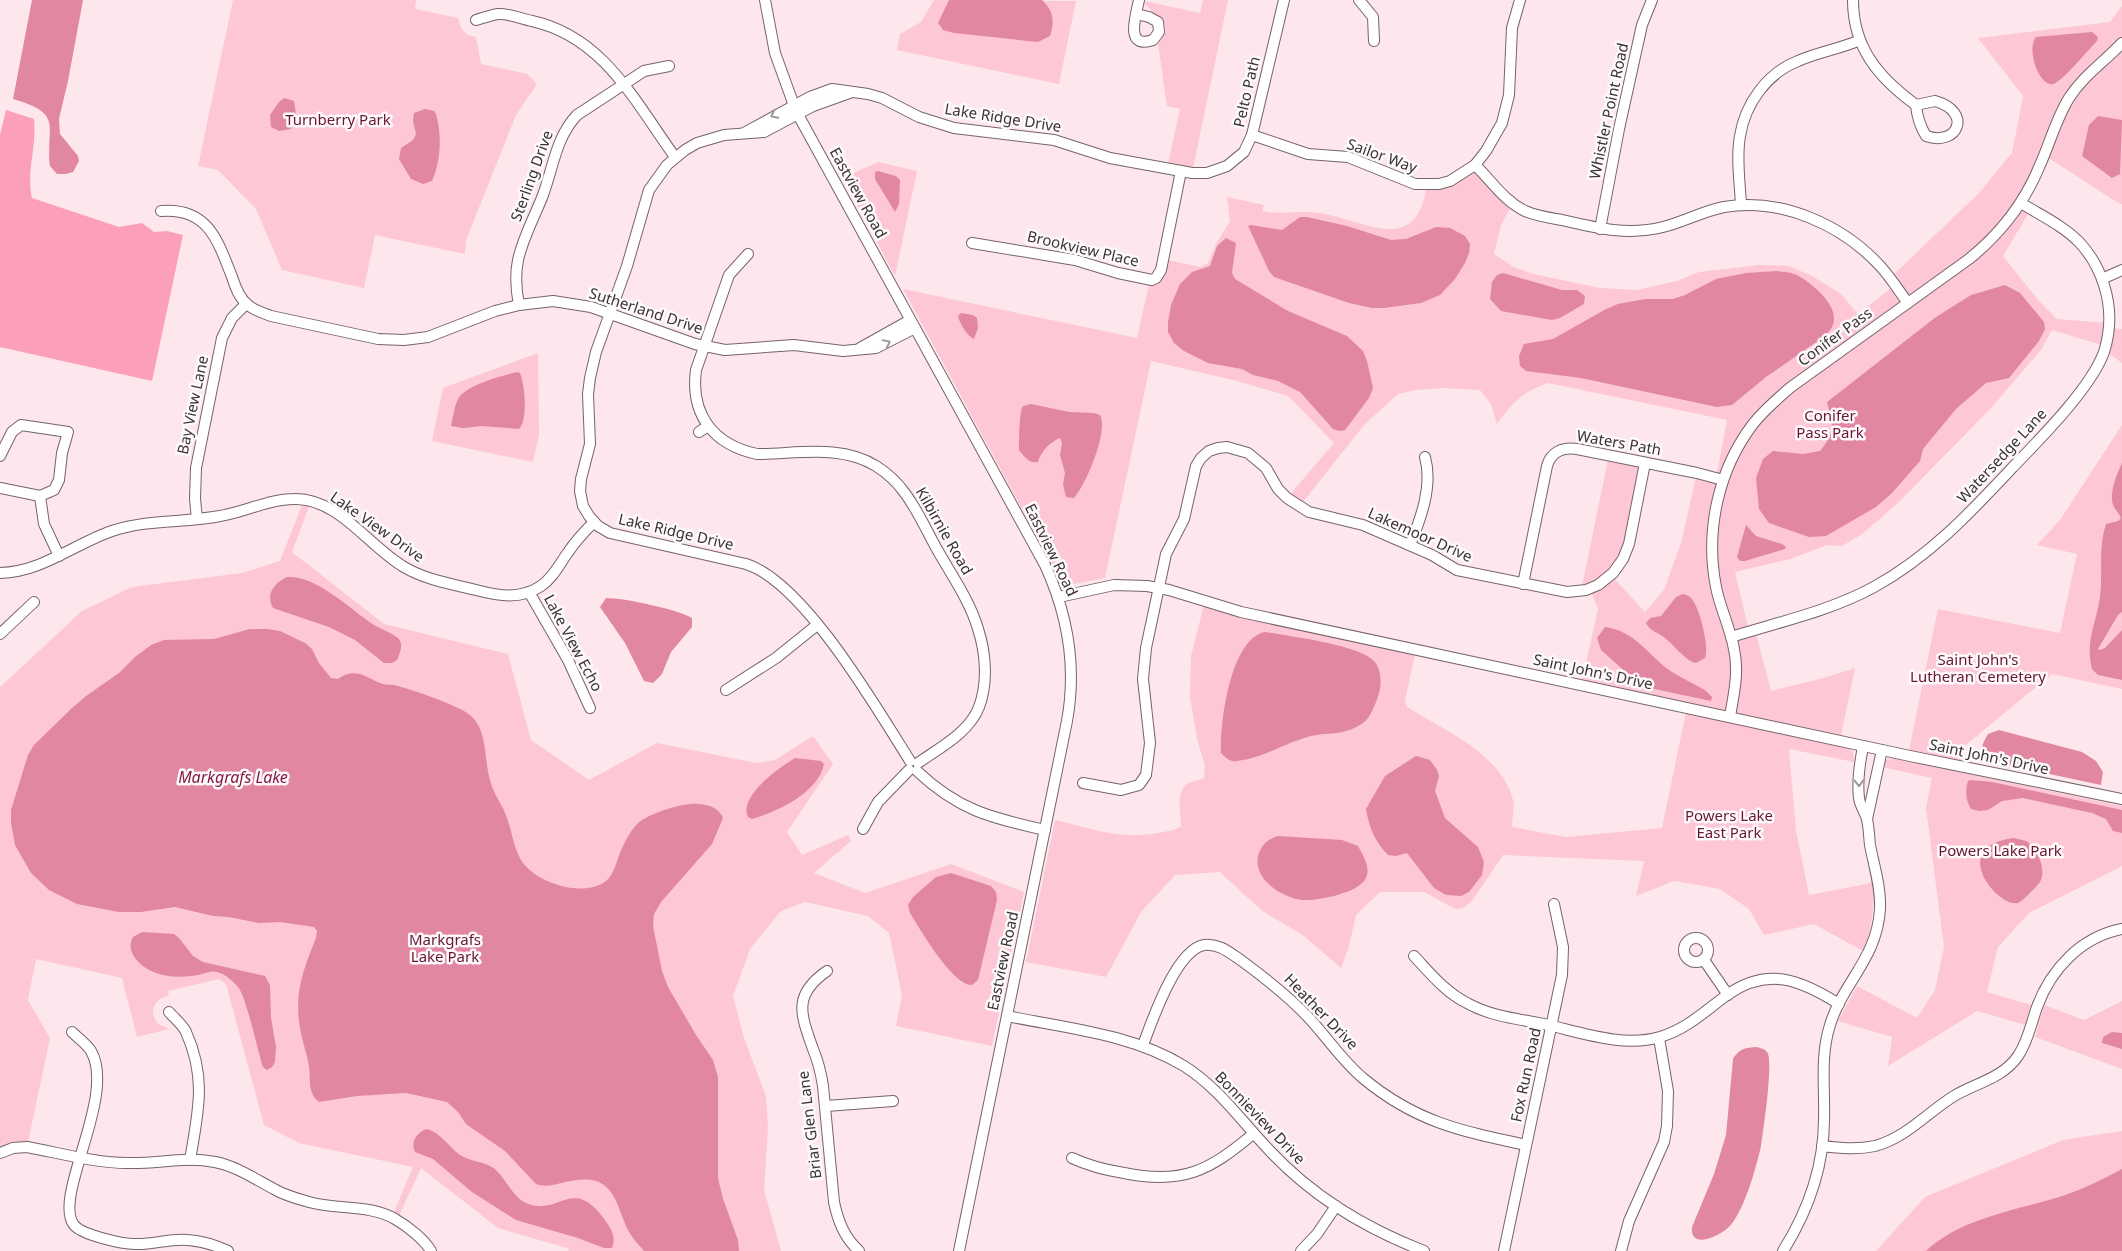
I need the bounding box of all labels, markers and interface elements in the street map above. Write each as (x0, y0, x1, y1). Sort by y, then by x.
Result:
street label: Whistler Point Road (1584, 41, 1632, 181)
street label: Pelto Path (1228, 54, 1264, 129)
street label: Lake Ridge Drive (943, 98, 1063, 136)
park label: Turnberry Park (285, 109, 391, 129)
one-way arrow (771, 109, 780, 119)
street label: Sterling Drive (505, 127, 557, 224)
street label: Sailor Way (1344, 133, 1421, 177)
street label: Eastview Road (826, 144, 892, 241)
street label: Brookview Place (1025, 225, 1141, 271)
street label: Sutherland Drive (587, 282, 706, 338)
street label: Conifer Pass (1793, 302, 1876, 370)
one-way arrow (882, 339, 891, 349)
street label: Bay View Lane (172, 354, 212, 456)
street label: Watersedge Lane (1952, 404, 2050, 507)
park label: Conifer Pass Park (1796, 405, 1864, 442)
street label: Waters Path (1575, 425, 1663, 459)
street label: Kilbirnie Road (912, 483, 978, 578)
street label: Lake View Drive (327, 486, 429, 566)
street label: Eastview Road (1021, 500, 1083, 599)
street label: Lakemoor Drive (1365, 502, 1476, 566)
street label: Lake Ridge Drive (617, 508, 736, 554)
street label: Lake View Echo (540, 590, 608, 695)
street label: Saint John's Drive (1532, 649, 1655, 693)
park label: Saint John's Lutheran Cemetery (1910, 649, 2046, 686)
street label: Saint John's Drive (1928, 734, 2051, 778)
water label: Markgrafs Lake (178, 766, 288, 788)
one-way arrow (1853, 779, 1864, 787)
park label: Powers Lake East Park (1685, 805, 1773, 842)
park label: Powers Lake Park (1938, 840, 2062, 860)
street label: Eastview Road (982, 909, 1022, 1012)
park label: Markgrafs Lake Park (409, 929, 481, 966)
street label: Heather Drive (1280, 969, 1363, 1054)
street label: Fox Run Road (1505, 1026, 1545, 1124)
street label: Bonnieview Drive (1211, 1067, 1310, 1168)
street label: Briar Glen Lane (792, 1070, 826, 1180)

